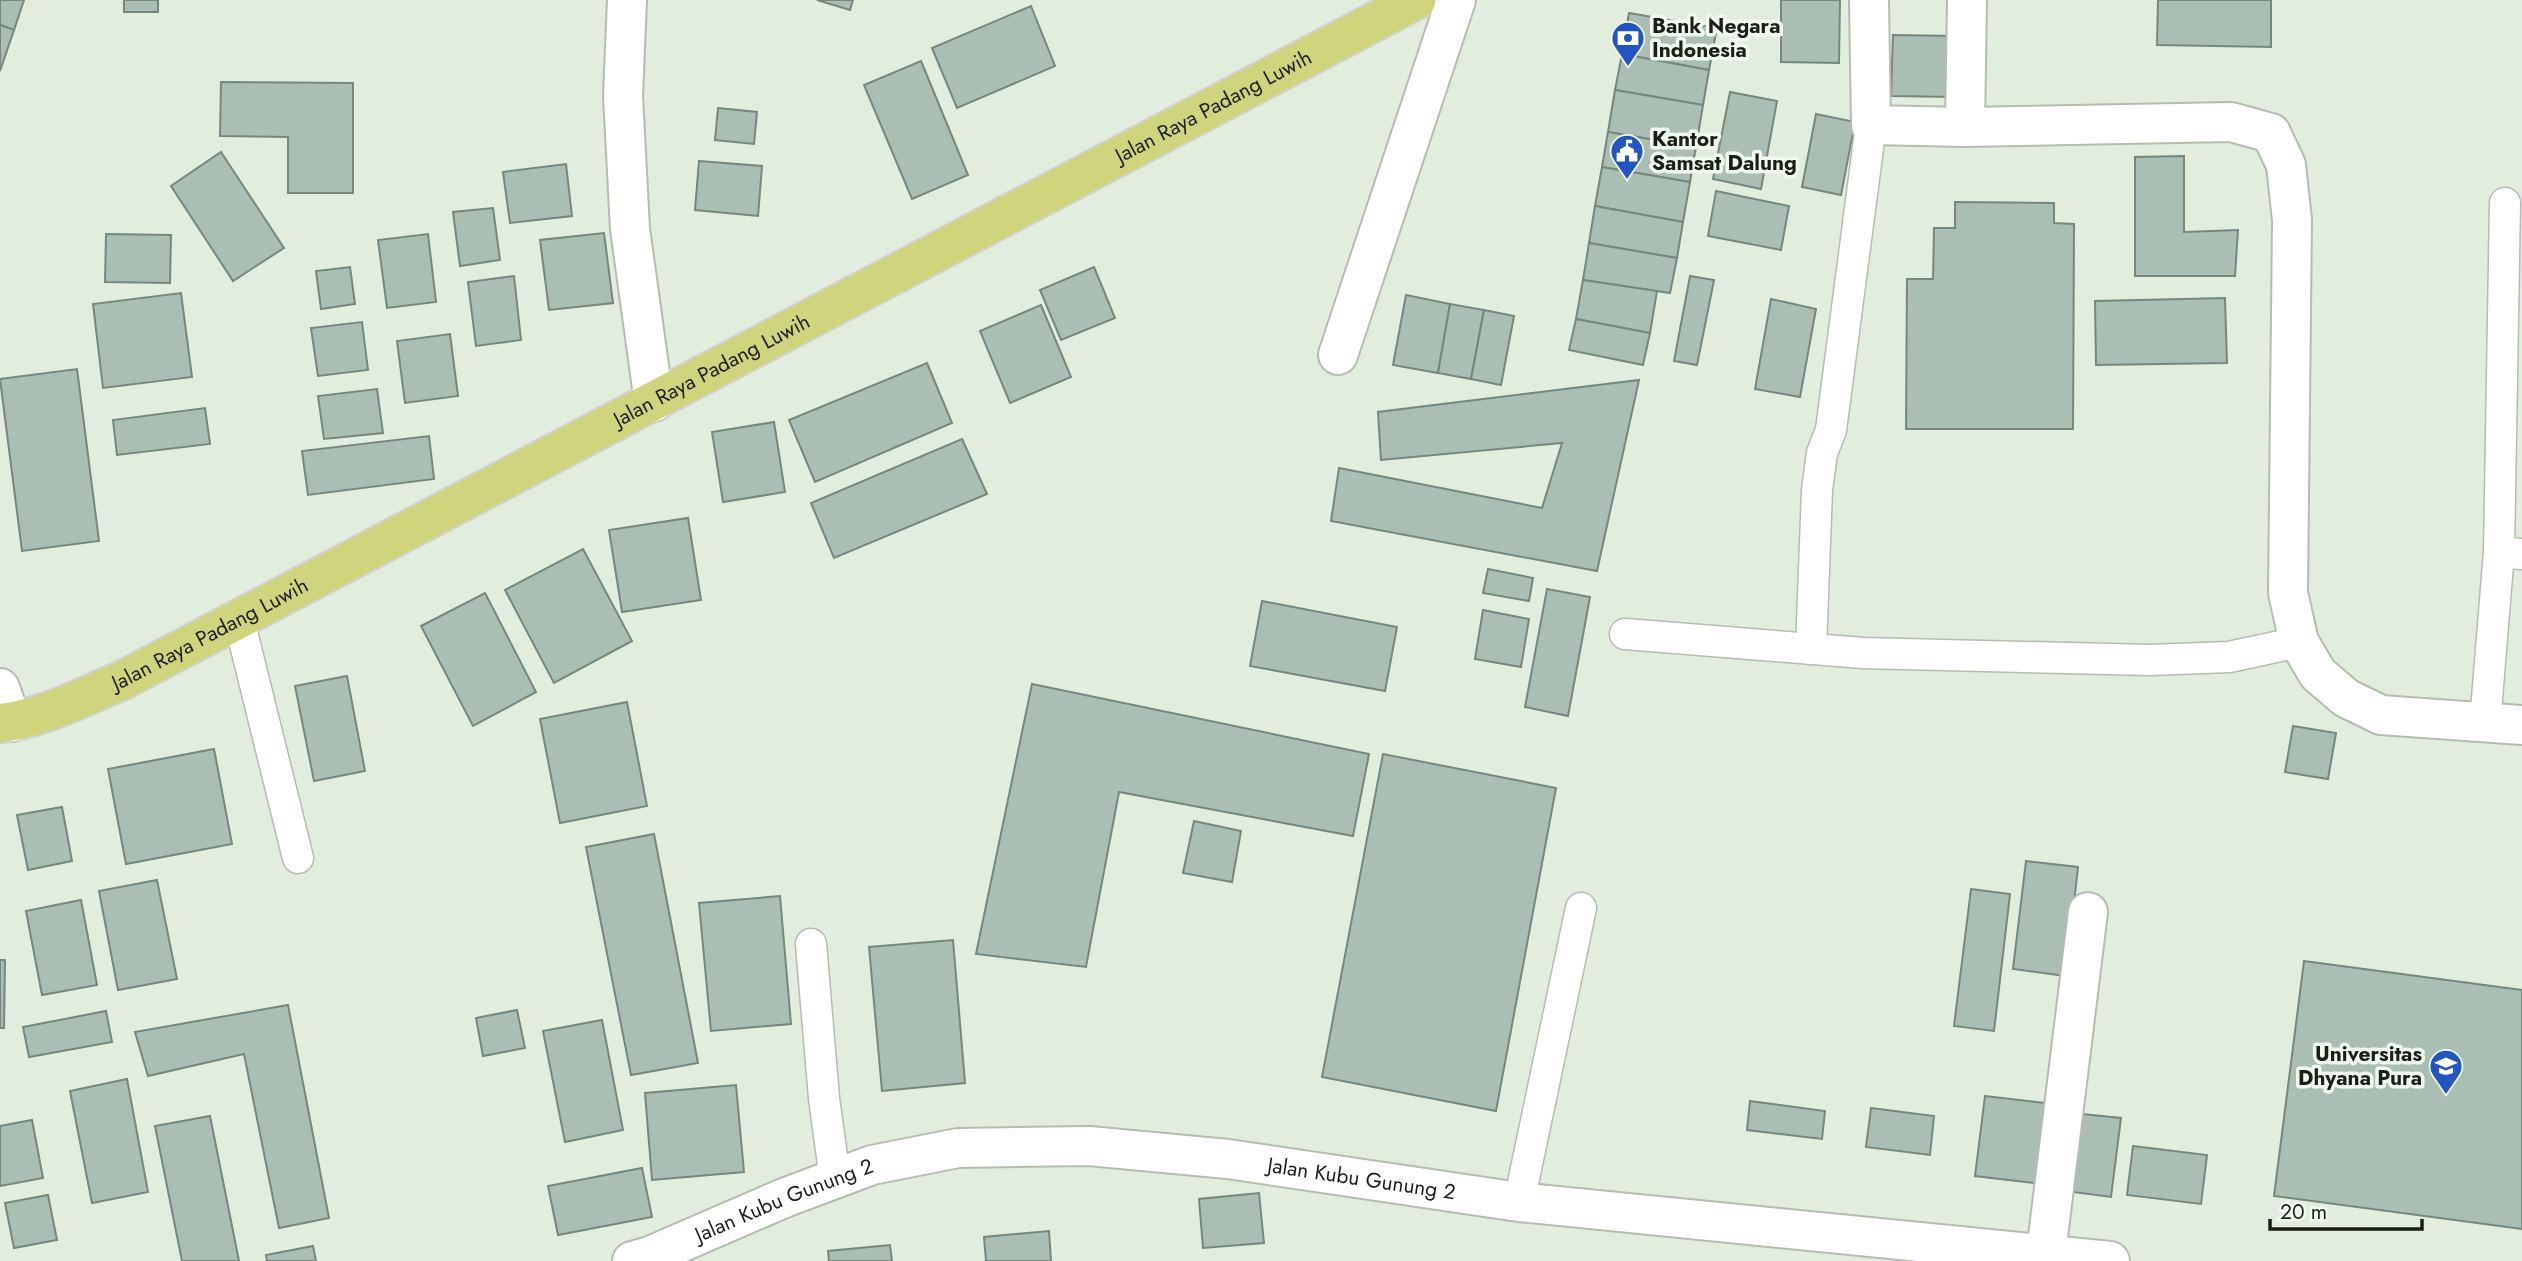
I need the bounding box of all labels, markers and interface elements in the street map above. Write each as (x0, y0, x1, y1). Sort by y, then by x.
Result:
place label: Bank Negara Indonesia (1652, 11, 1781, 65)
bank icon: Bank Negara Indonesia (1609, 19, 1647, 68)
street label: Jalan Raya Padang Luwih (1107, 42, 1317, 172)
place label: Kantor Samsat Dalung (1652, 124, 1797, 178)
public building icon: Kantor Samsat Dalung (1608, 132, 1646, 181)
street label: Jalan Raya Padang Luwih (606, 306, 815, 436)
street label: Jalan Raya Padang Luwih (104, 570, 313, 699)
place label: Universitas Dhyana Pura (2298, 1039, 2422, 1093)
school or university icon: Universitas Dhyana Pura (2427, 1047, 2465, 1096)
street label: Jalan Kubu Gunung 2 (1263, 1150, 1458, 1207)
street label: Jalan Kubu Gunung 2 (688, 1151, 877, 1251)
scale bar (2270, 1188, 2422, 1232)
text: 20 m (2280, 1197, 2327, 1227)

